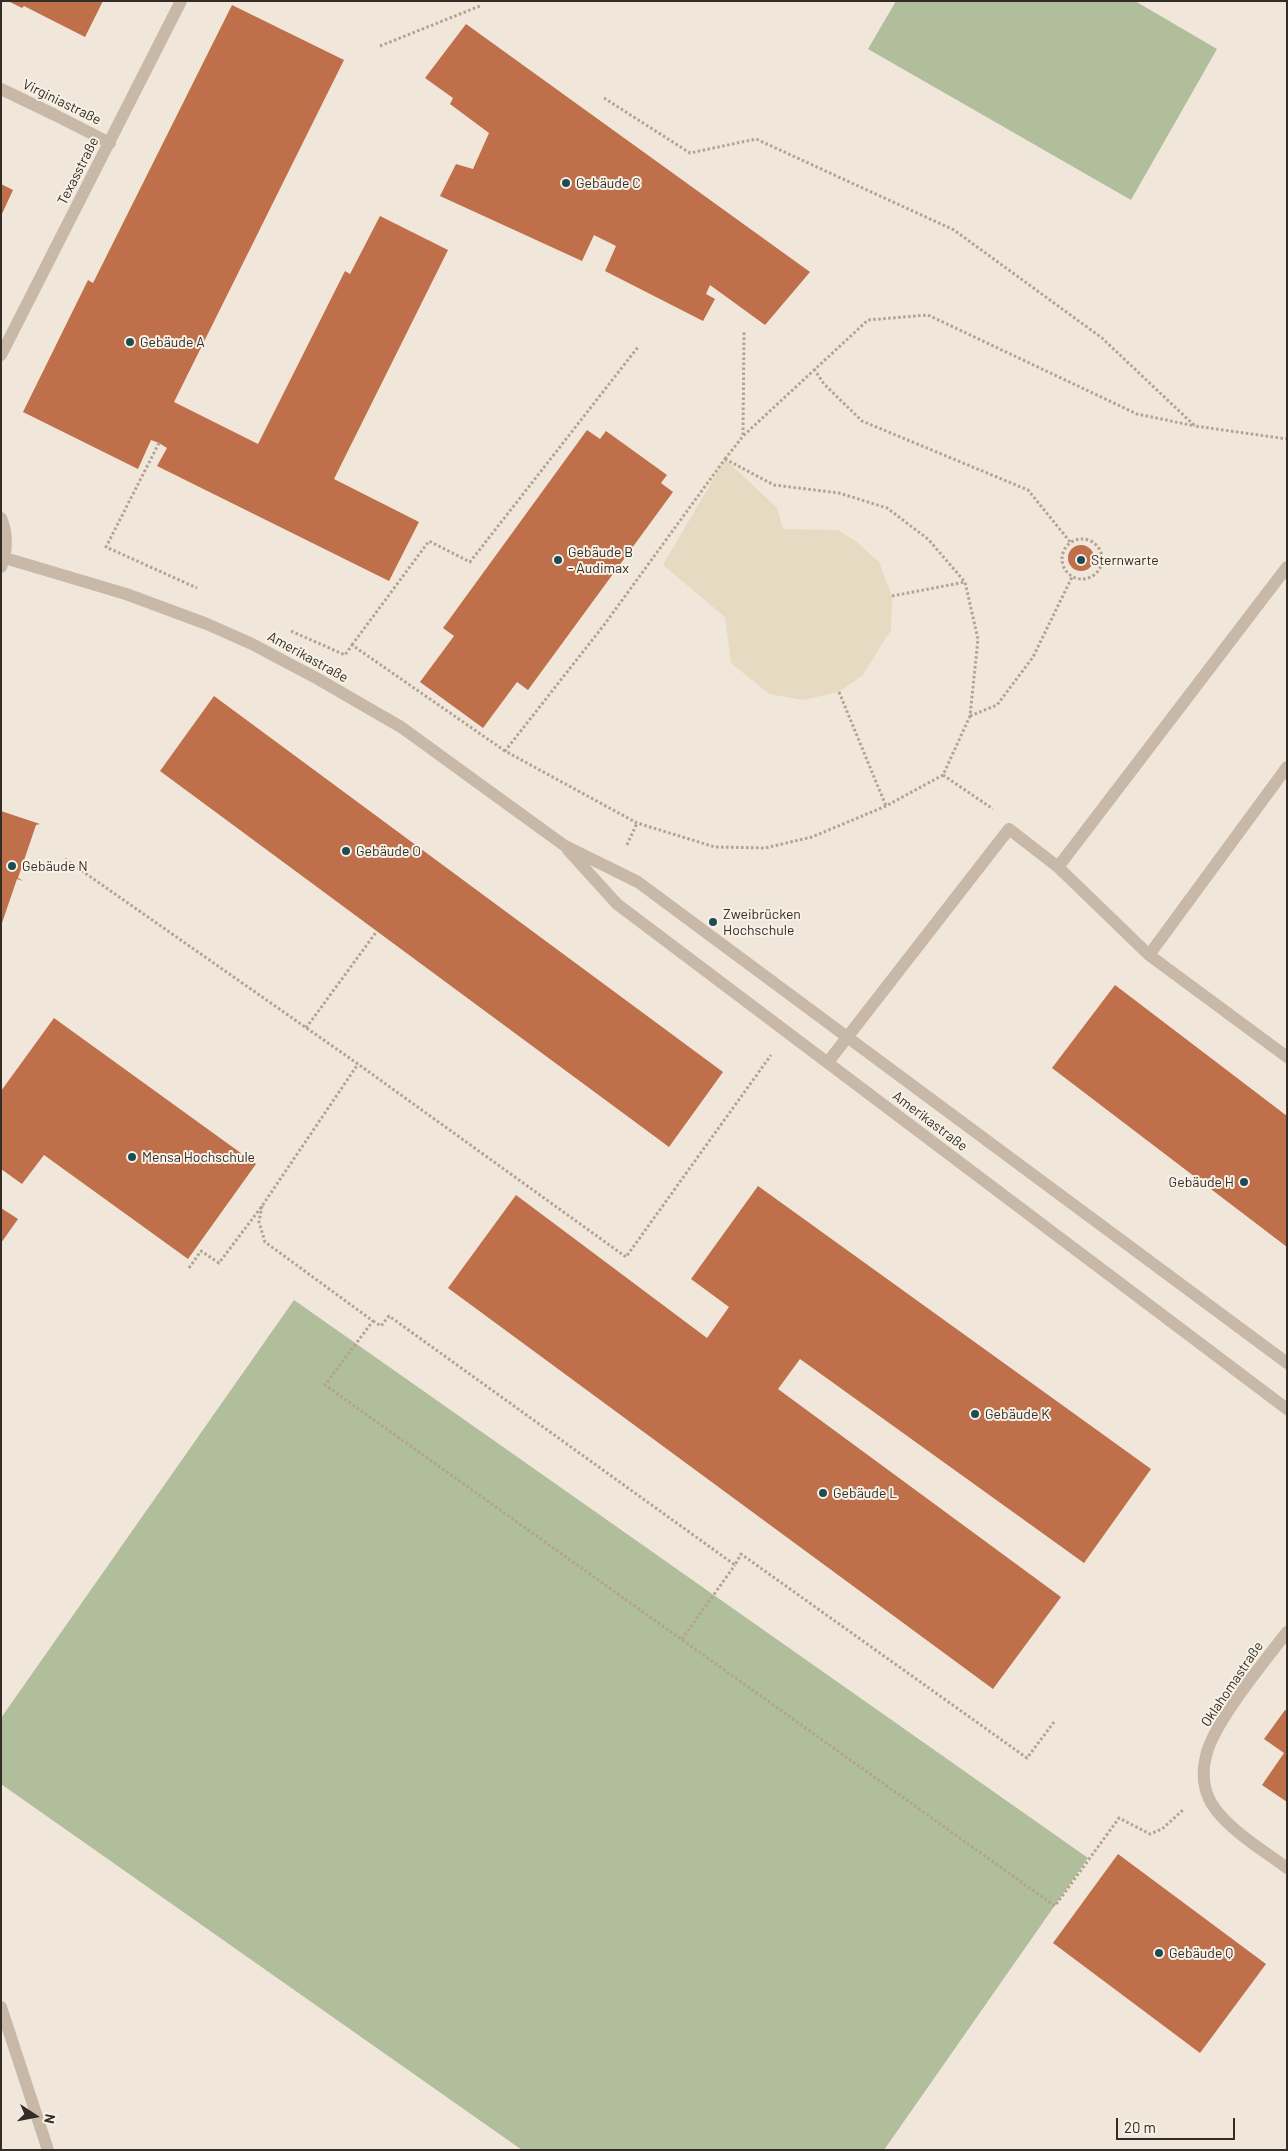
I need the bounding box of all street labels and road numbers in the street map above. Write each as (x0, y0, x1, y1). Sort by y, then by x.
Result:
street label: Virginiastraße (20, 76, 104, 128)
street label: Texasstraße (54, 134, 102, 208)
street label: Amerikastraße (265, 628, 351, 686)
street label: Amerikastraße (889, 1087, 971, 1155)
street label: Oklahomastraße (1197, 1638, 1267, 1730)

